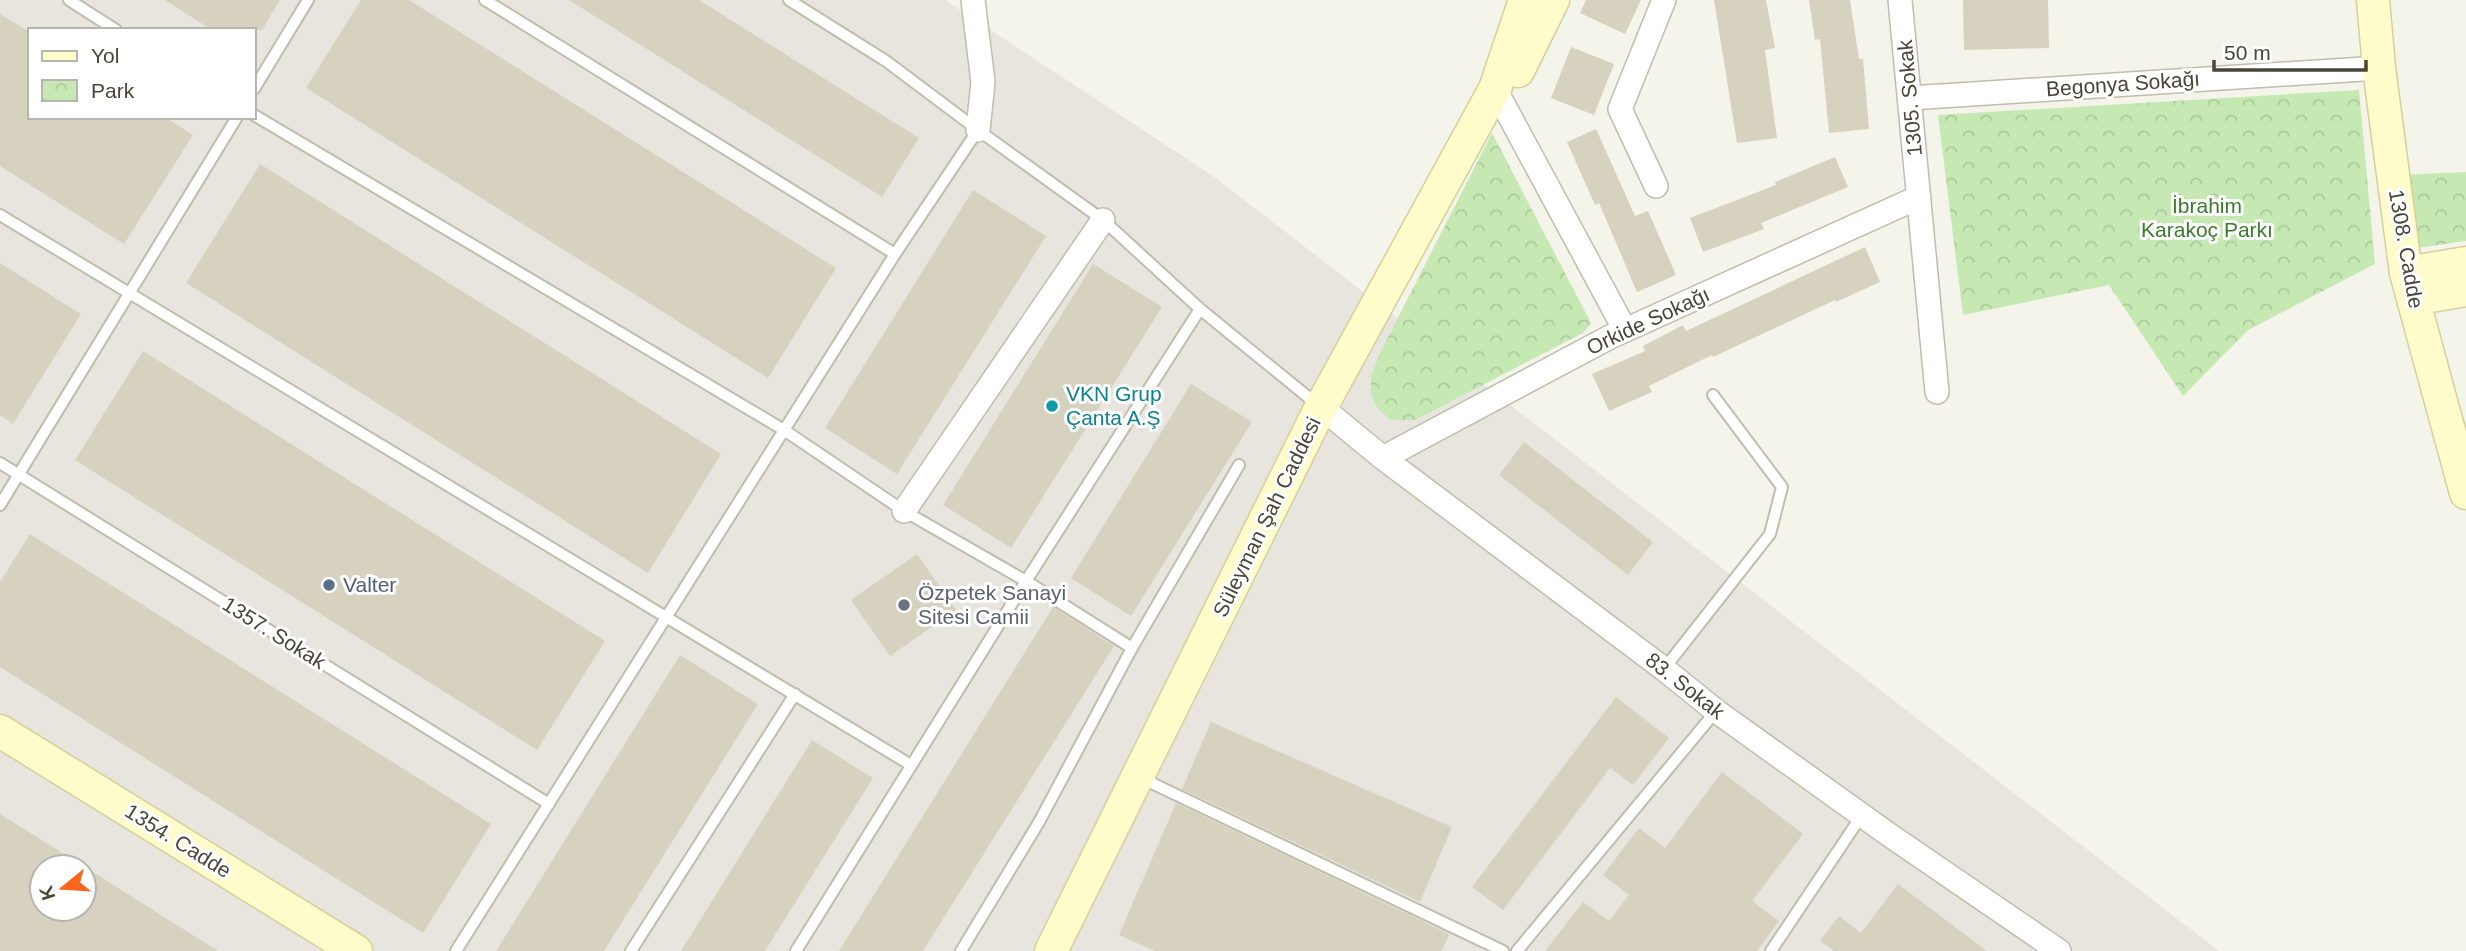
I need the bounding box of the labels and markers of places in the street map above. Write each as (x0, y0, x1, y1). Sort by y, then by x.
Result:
place label: VKN Grup Çanta A.Ş (1066, 382, 1162, 429)
marker: VKN Grup Çanta A.Ş (1044, 398, 1060, 414)
place label: Valter (343, 573, 396, 596)
marker: Valter (321, 577, 337, 593)
place label: Özpetek Sanayi Sitesi Camii (918, 581, 1066, 628)
marker: Özpetek Sanayi Sitesi Camii (896, 597, 912, 613)

